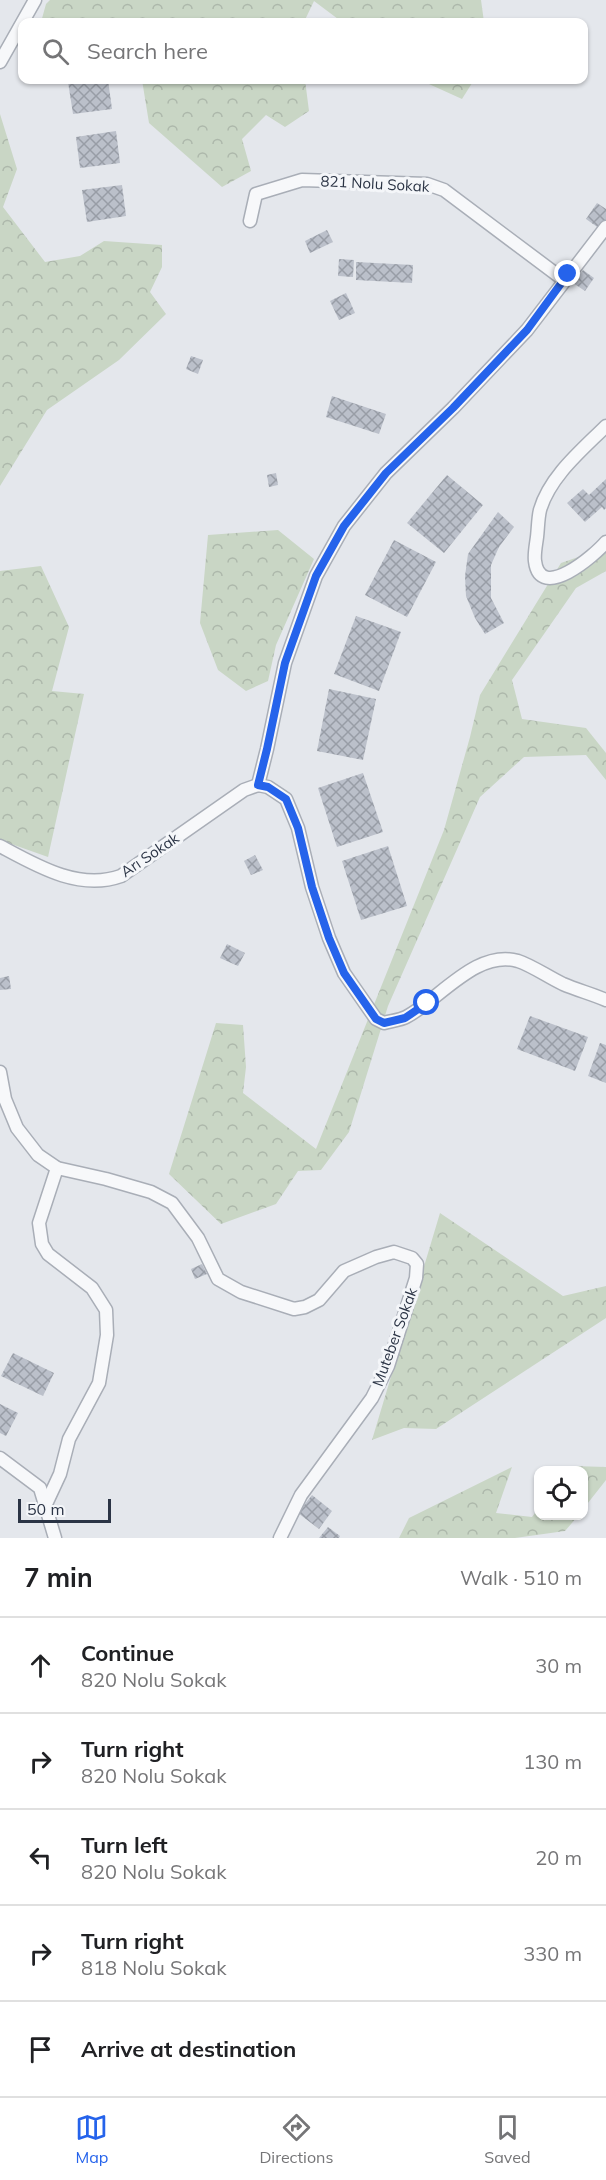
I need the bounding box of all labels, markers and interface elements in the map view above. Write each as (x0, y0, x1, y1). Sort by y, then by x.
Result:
search box (18, 18, 588, 84)
icon: search (39, 35, 72, 68)
text: Search here (87, 37, 208, 65)
street label: 821 Nolu Sokak (320, 171, 430, 196)
route end (554, 260, 580, 286)
street label: Arı Sokak (117, 828, 183, 881)
route start (413, 989, 439, 1015)
street label: Muteber Sokak (368, 1285, 421, 1389)
map controls (534, 1466, 588, 1520)
button: locate (534, 1466, 588, 1520)
scale bar (18, 1496, 111, 1524)
text: 50 m (27, 1499, 64, 1519)
text: 7 min (24, 1561, 93, 1594)
text: Walk · 510 m (460, 1565, 582, 1590)
text: Continue (81, 1639, 174, 1667)
icon: ahead (24, 1649, 57, 1682)
text: 30 m (535, 1653, 582, 1678)
text: 820 Nolu Sokak (81, 1667, 226, 1692)
text: Turn right (81, 1735, 184, 1763)
icon: right (24, 1745, 57, 1778)
text: 130 m (523, 1749, 582, 1774)
text: 820 Nolu Sokak (81, 1763, 226, 1788)
text: Turn left (81, 1831, 168, 1859)
icon: left (24, 1841, 57, 1874)
text: 20 m (535, 1845, 582, 1870)
text: 820 Nolu Sokak (81, 1859, 226, 1884)
text: Turn right (81, 1927, 184, 1955)
icon: right (24, 1937, 57, 1970)
text: 330 m (523, 1941, 582, 1966)
text: 818 Nolu Sokak (81, 1955, 226, 1980)
icon: arrive (24, 2033, 57, 2066)
text: Arrive at destination (81, 2035, 296, 2063)
tab: Map (75, 2111, 108, 2167)
tab: Directions (259, 2111, 333, 2167)
tab: Saved (484, 2111, 531, 2167)

